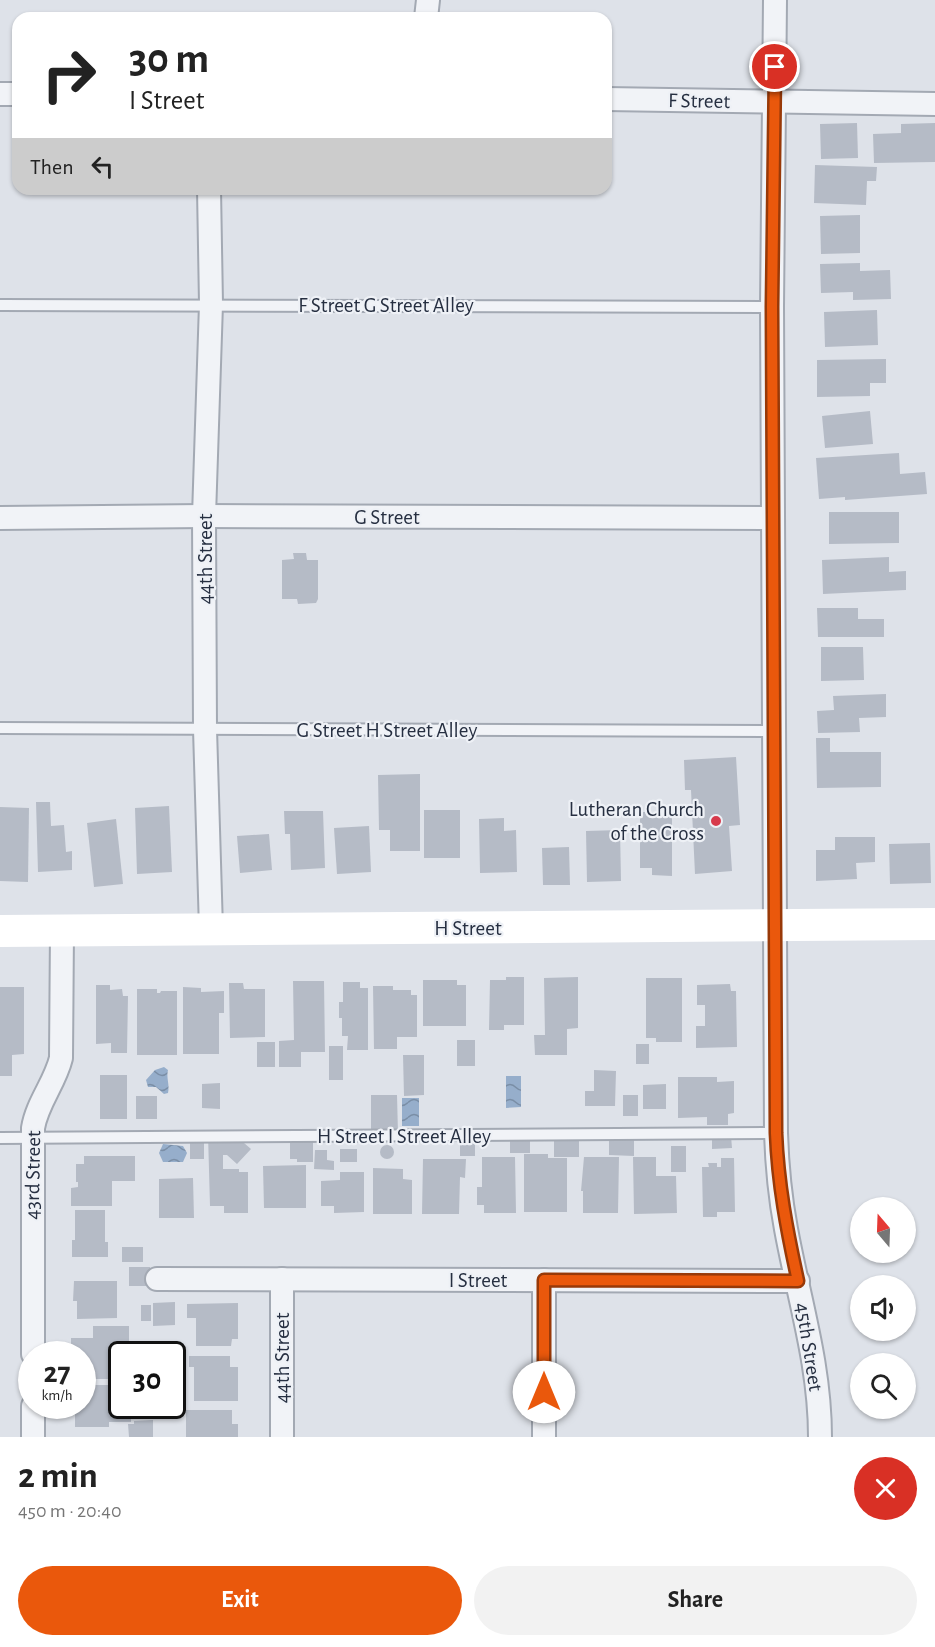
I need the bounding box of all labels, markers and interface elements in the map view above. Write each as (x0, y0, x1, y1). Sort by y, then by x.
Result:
icon: right (30, 36, 108, 114)
text: 30 m (129, 38, 209, 80)
pin (749, 41, 800, 92)
icon: arrive (758, 50, 791, 83)
text: I Street (129, 87, 204, 114)
street label: F Street (668, 90, 730, 112)
icon: left (86, 150, 119, 183)
text: Then (30, 156, 74, 178)
street label: F Street G Street Alley (298, 295, 474, 316)
street label: G Street (354, 507, 420, 528)
street label: 44th Street (195, 513, 216, 604)
street label: G Street H Street Alley (297, 720, 477, 741)
place label: Lutheran Church of the Cross (569, 799, 704, 844)
marker: Lutheran Church of the Cross (709, 814, 723, 828)
street label: H Street (434, 918, 502, 939)
street label: H Street I Street Alley (317, 1126, 491, 1147)
street label: 43rd Street (22, 1130, 44, 1220)
north arrow (850, 1197, 916, 1263)
map controls (850, 1197, 916, 1419)
street label: I Street (449, 1270, 508, 1291)
button: sound (850, 1275, 916, 1341)
street label: 45th Street (792, 1301, 826, 1393)
street label: 44th Street (272, 1312, 293, 1403)
speed limit sign: 30 (108, 1341, 186, 1419)
button: search (850, 1353, 916, 1419)
text: 27 (43, 1358, 71, 1388)
position arrow (512, 1360, 576, 1424)
text: km/h (42, 1388, 72, 1403)
button: close (854, 1457, 917, 1520)
text: 2 min (18, 1458, 98, 1494)
text: 450 m · 20:40 (18, 1501, 121, 1521)
button: Exit (18, 1566, 462, 1635)
button: Share (474, 1566, 917, 1635)

